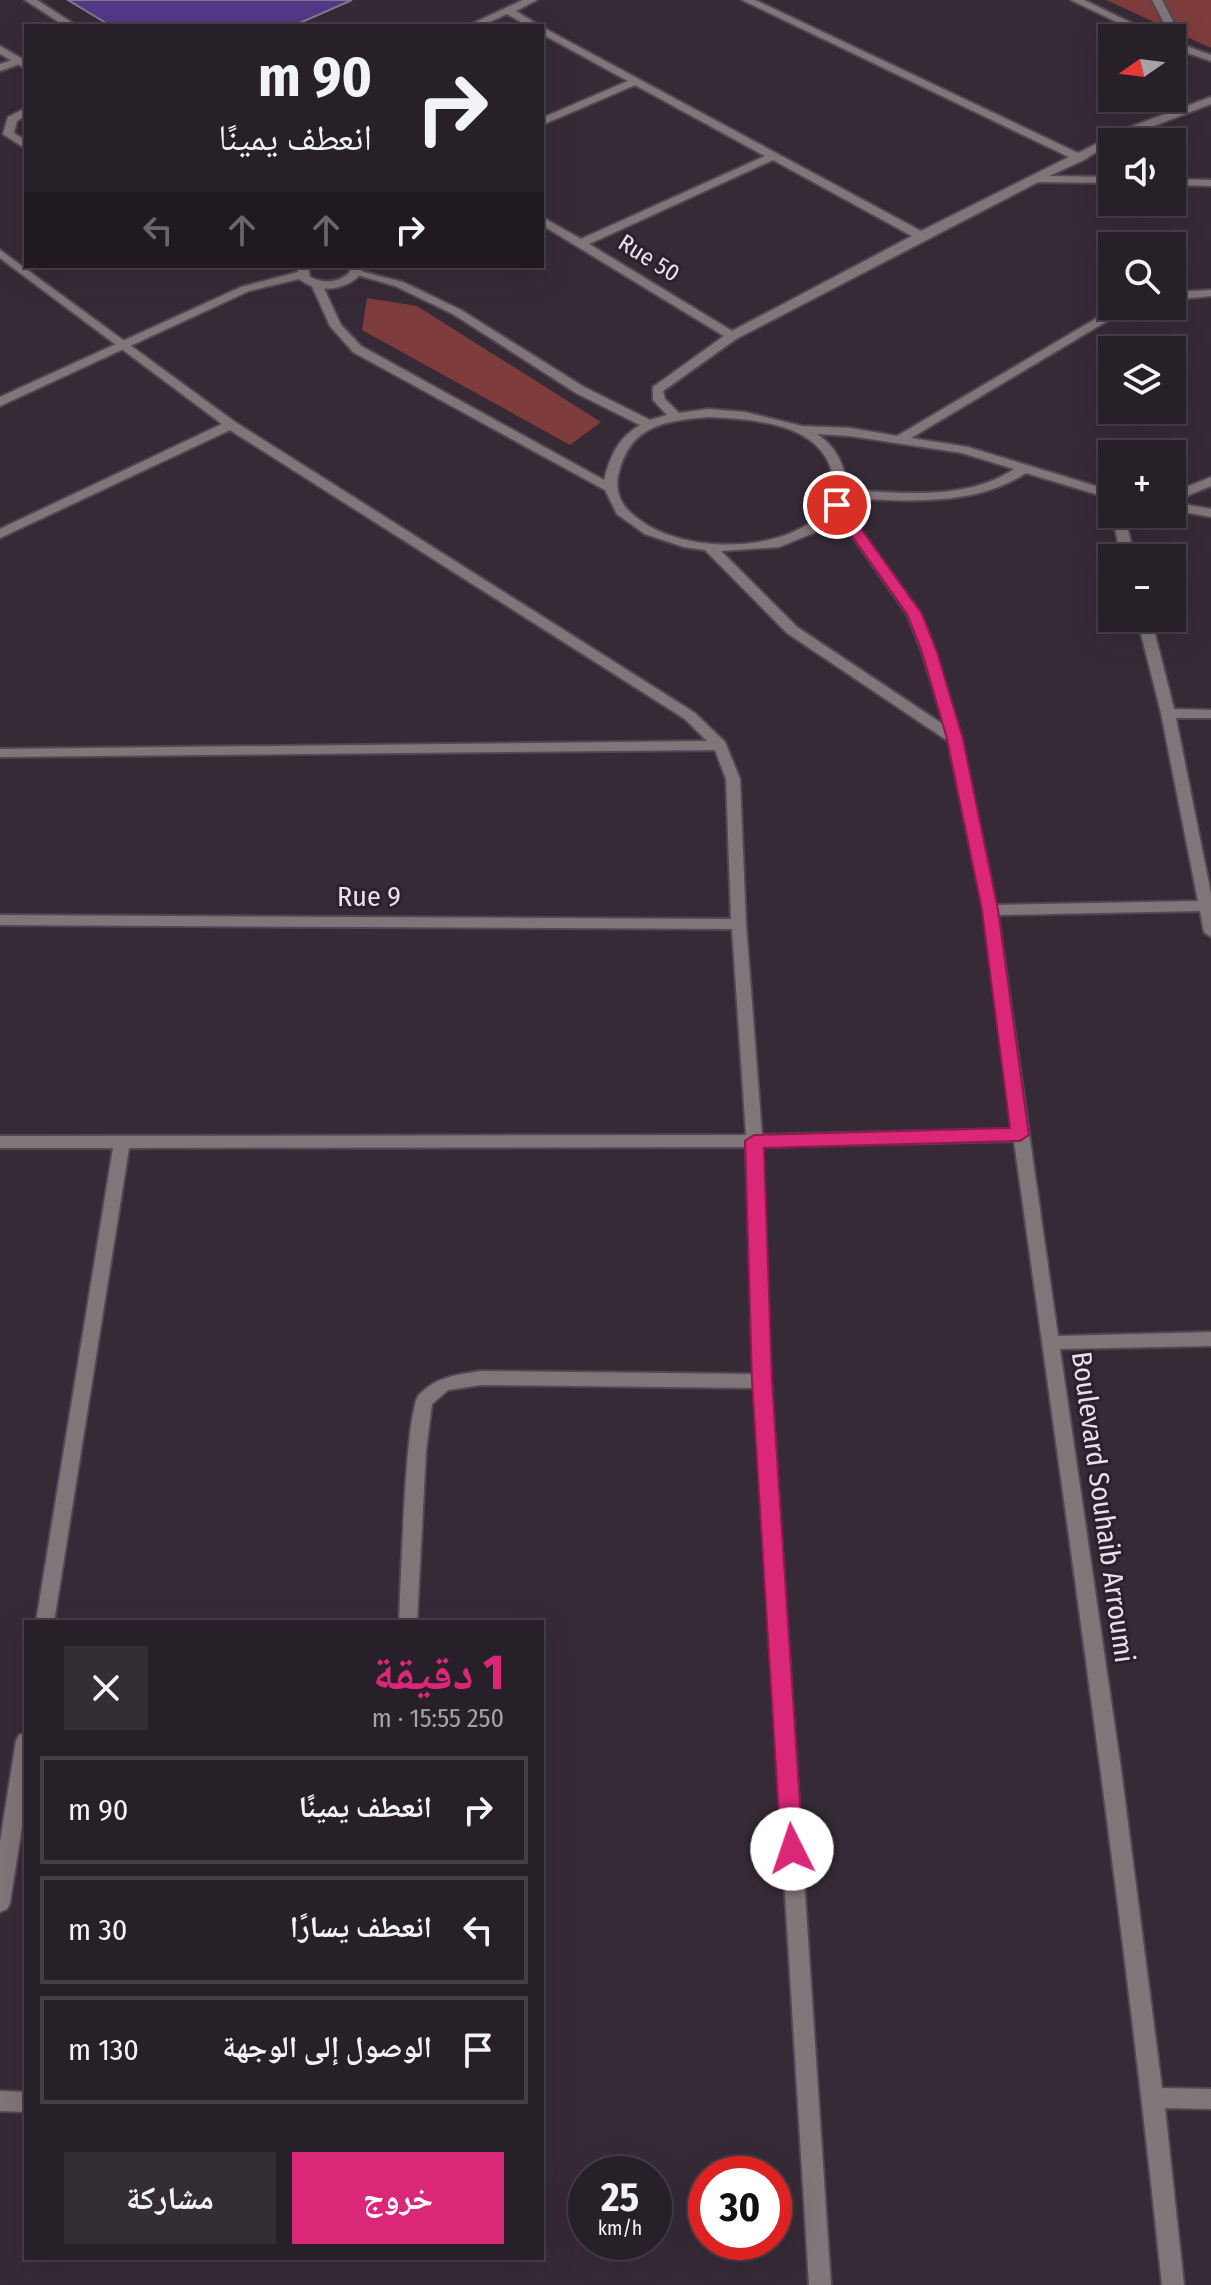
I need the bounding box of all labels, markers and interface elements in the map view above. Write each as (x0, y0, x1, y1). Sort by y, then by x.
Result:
north arrow (1098, 24, 1186, 112)
map controls (1098, 24, 1186, 632)
text: 90 m (258, 44, 372, 111)
icon: right (400, 56, 504, 160)
text: انعطف يمينًا (218, 116, 372, 160)
button: sound (1098, 128, 1186, 216)
icon: left (136, 208, 180, 252)
icon: ahead (220, 208, 264, 252)
icon: ahead (304, 208, 348, 252)
icon: right (388, 208, 432, 252)
street label: Rue 50 (613, 228, 685, 288)
button: search (1098, 232, 1186, 320)
button: layers (1098, 336, 1186, 424)
button: + (1098, 440, 1186, 528)
pin (803, 471, 871, 539)
icon: arrive (815, 483, 859, 527)
button: − (1098, 544, 1186, 632)
street label: Rue 9 (337, 880, 401, 913)
street label: Boulevard Souhaib Arroumi (1065, 1349, 1141, 1665)
text: 1 دقيقة (373, 1644, 504, 1702)
button: close (64, 1646, 148, 1730)
text: 250 m · 15:55 (372, 1703, 504, 1734)
icon: right (456, 1788, 500, 1832)
text: انعطف يمينًا (299, 1789, 432, 1825)
text: 90 m (68, 1792, 128, 1828)
position arrow (750, 1807, 834, 1891)
icon: left (456, 1908, 500, 1952)
text: انعطف يسارًا (290, 1909, 432, 1945)
text: 30 m (68, 1912, 127, 1948)
icon: arrive (456, 2028, 500, 2072)
text: الوصول إلى الوجهة (222, 2029, 432, 2065)
text: 130 m (68, 2032, 139, 2068)
button: مشاركة (64, 2152, 276, 2244)
button: خروج (292, 2152, 504, 2244)
speed limit sign: 30 (688, 2156, 792, 2260)
text: 25 (601, 2174, 639, 2222)
text: km/h (598, 2216, 642, 2240)

